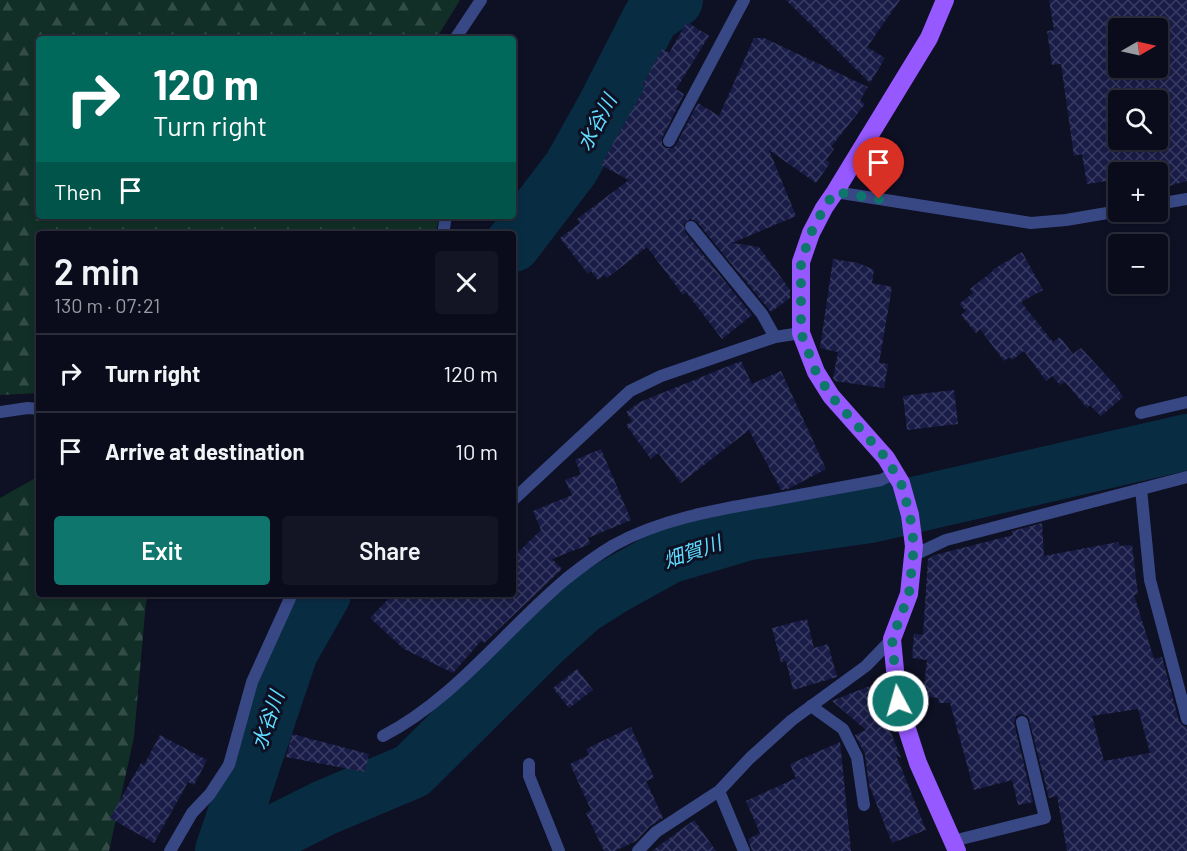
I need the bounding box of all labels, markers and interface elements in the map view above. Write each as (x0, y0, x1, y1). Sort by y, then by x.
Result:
north arrow (1108, 18, 1168, 78)
map controls (1108, 18, 1168, 294)
text: 120 m (153, 58, 259, 108)
icon: right (54, 60, 132, 138)
water label: 水谷川 (571, 88, 622, 154)
button: search (1108, 90, 1168, 150)
text: Turn right (153, 109, 267, 141)
pin (853, 137, 904, 199)
icon: arrive (862, 146, 895, 179)
button: + (1108, 162, 1168, 222)
icon: arrive (114, 174, 147, 207)
text: Then (54, 178, 102, 204)
button: − (1108, 234, 1168, 294)
text: 2 min (54, 249, 140, 292)
button: close (435, 251, 498, 314)
text: 130 m · 07:21 (54, 293, 160, 317)
icon: right (54, 357, 87, 390)
text: Turn right (105, 360, 200, 386)
text: 120 m (443, 360, 498, 386)
icon: arrive (54, 435, 87, 468)
text: Arrive at destination (105, 438, 304, 464)
text: 10 m (455, 438, 498, 464)
button: Exit (54, 516, 270, 585)
button: Share (282, 516, 498, 585)
water label: 畑賀川 (660, 529, 726, 572)
position arrow (866, 669, 930, 733)
water label: 水谷川 (246, 686, 289, 752)

